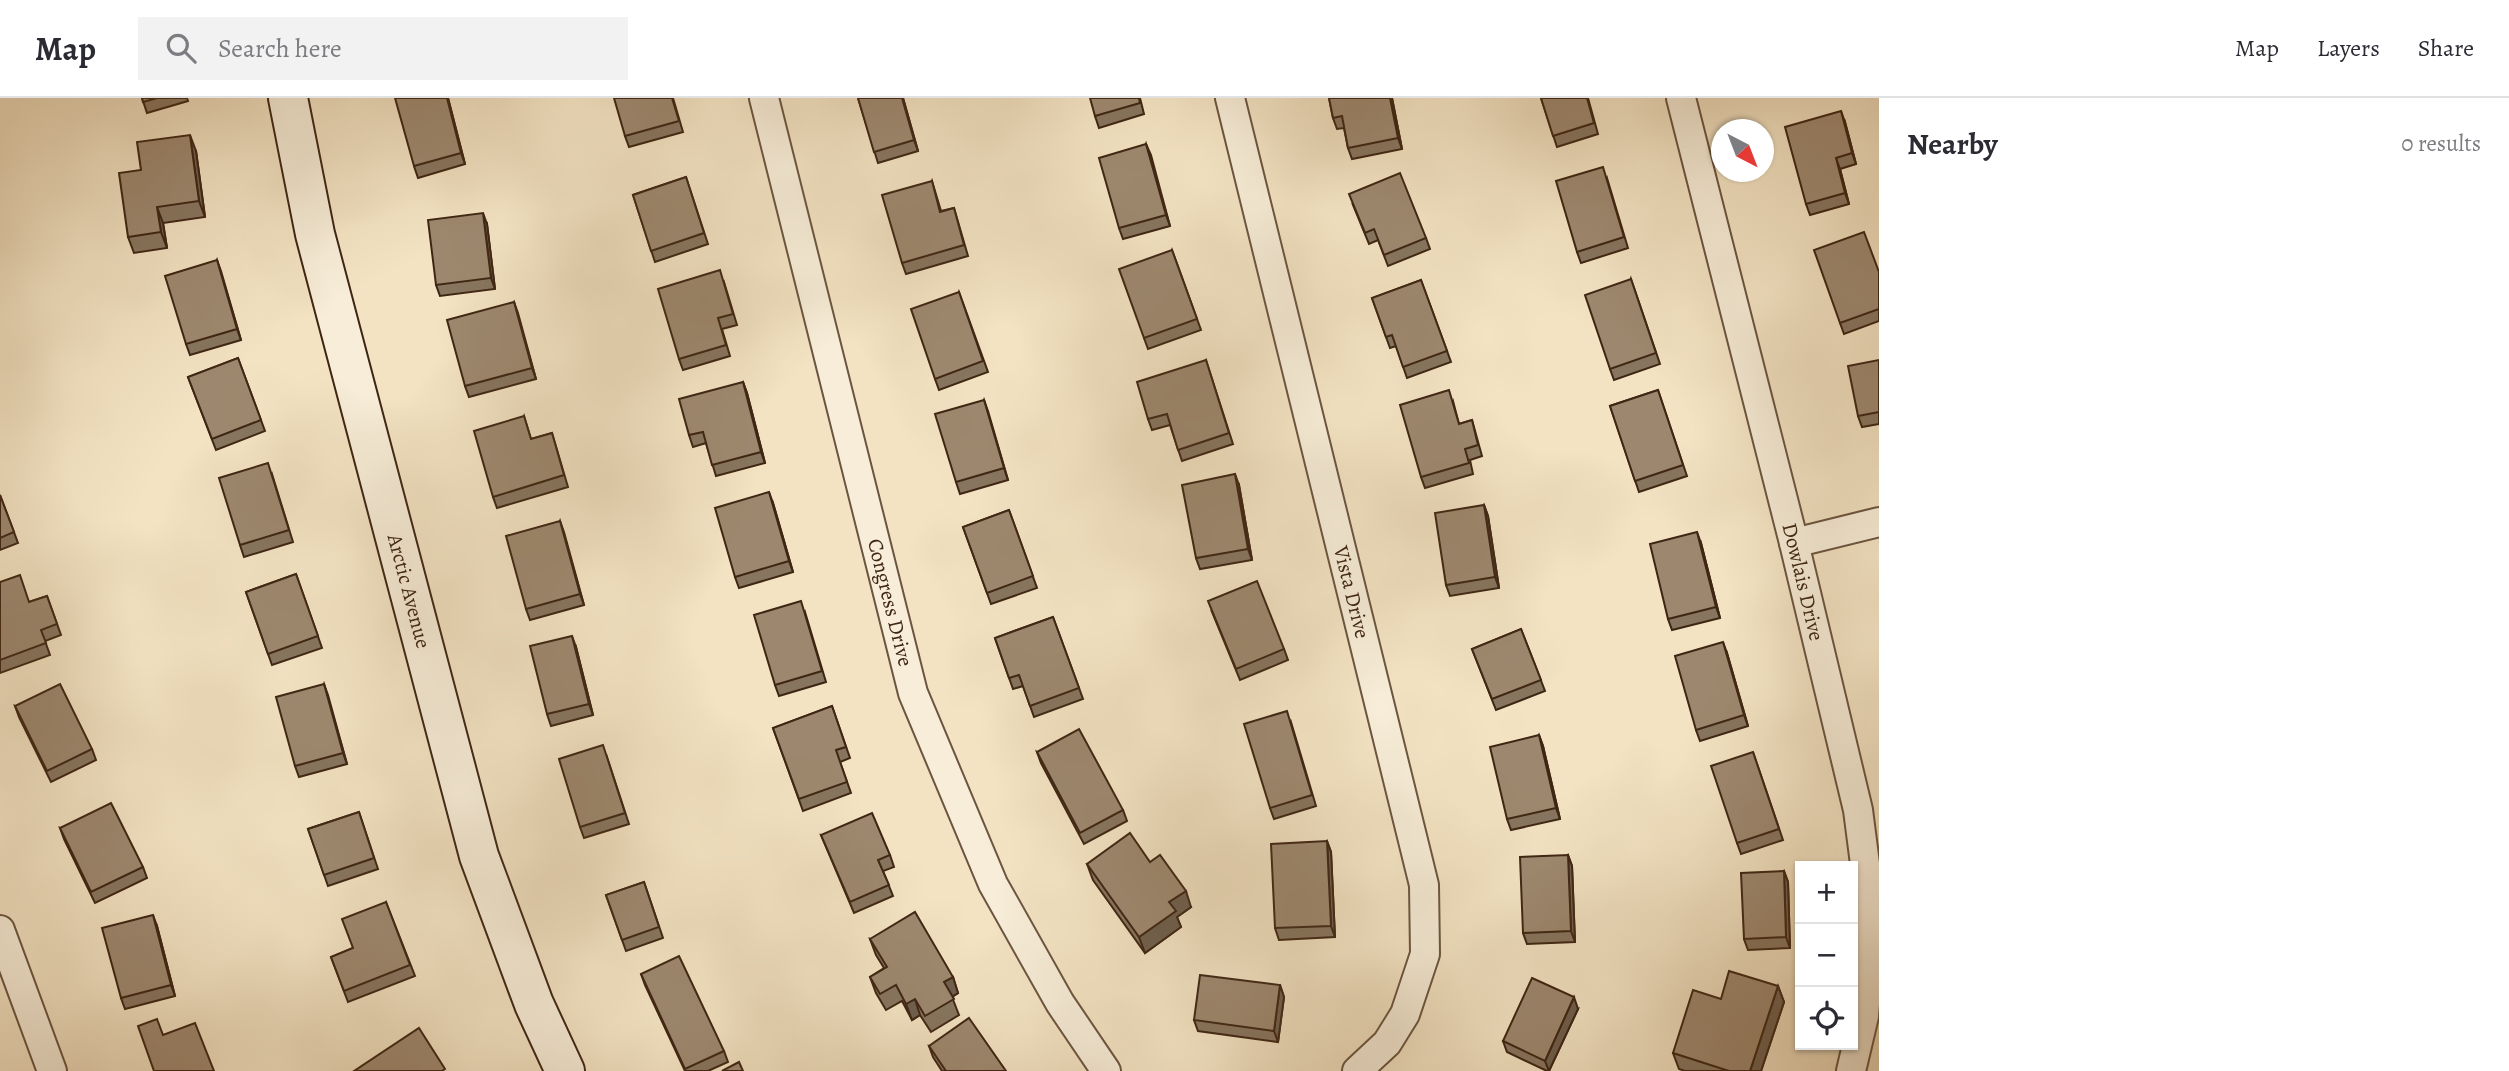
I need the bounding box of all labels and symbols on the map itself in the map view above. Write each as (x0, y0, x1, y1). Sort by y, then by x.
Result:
north arrow (1711, 119, 1774, 182)
street label: Dowlais Drive (1775, 520, 1831, 644)
street label: Arctic Avenue (380, 530, 438, 651)
street label: Congress Drive (861, 536, 920, 669)
street label: Vista Drive (1327, 542, 1377, 641)

